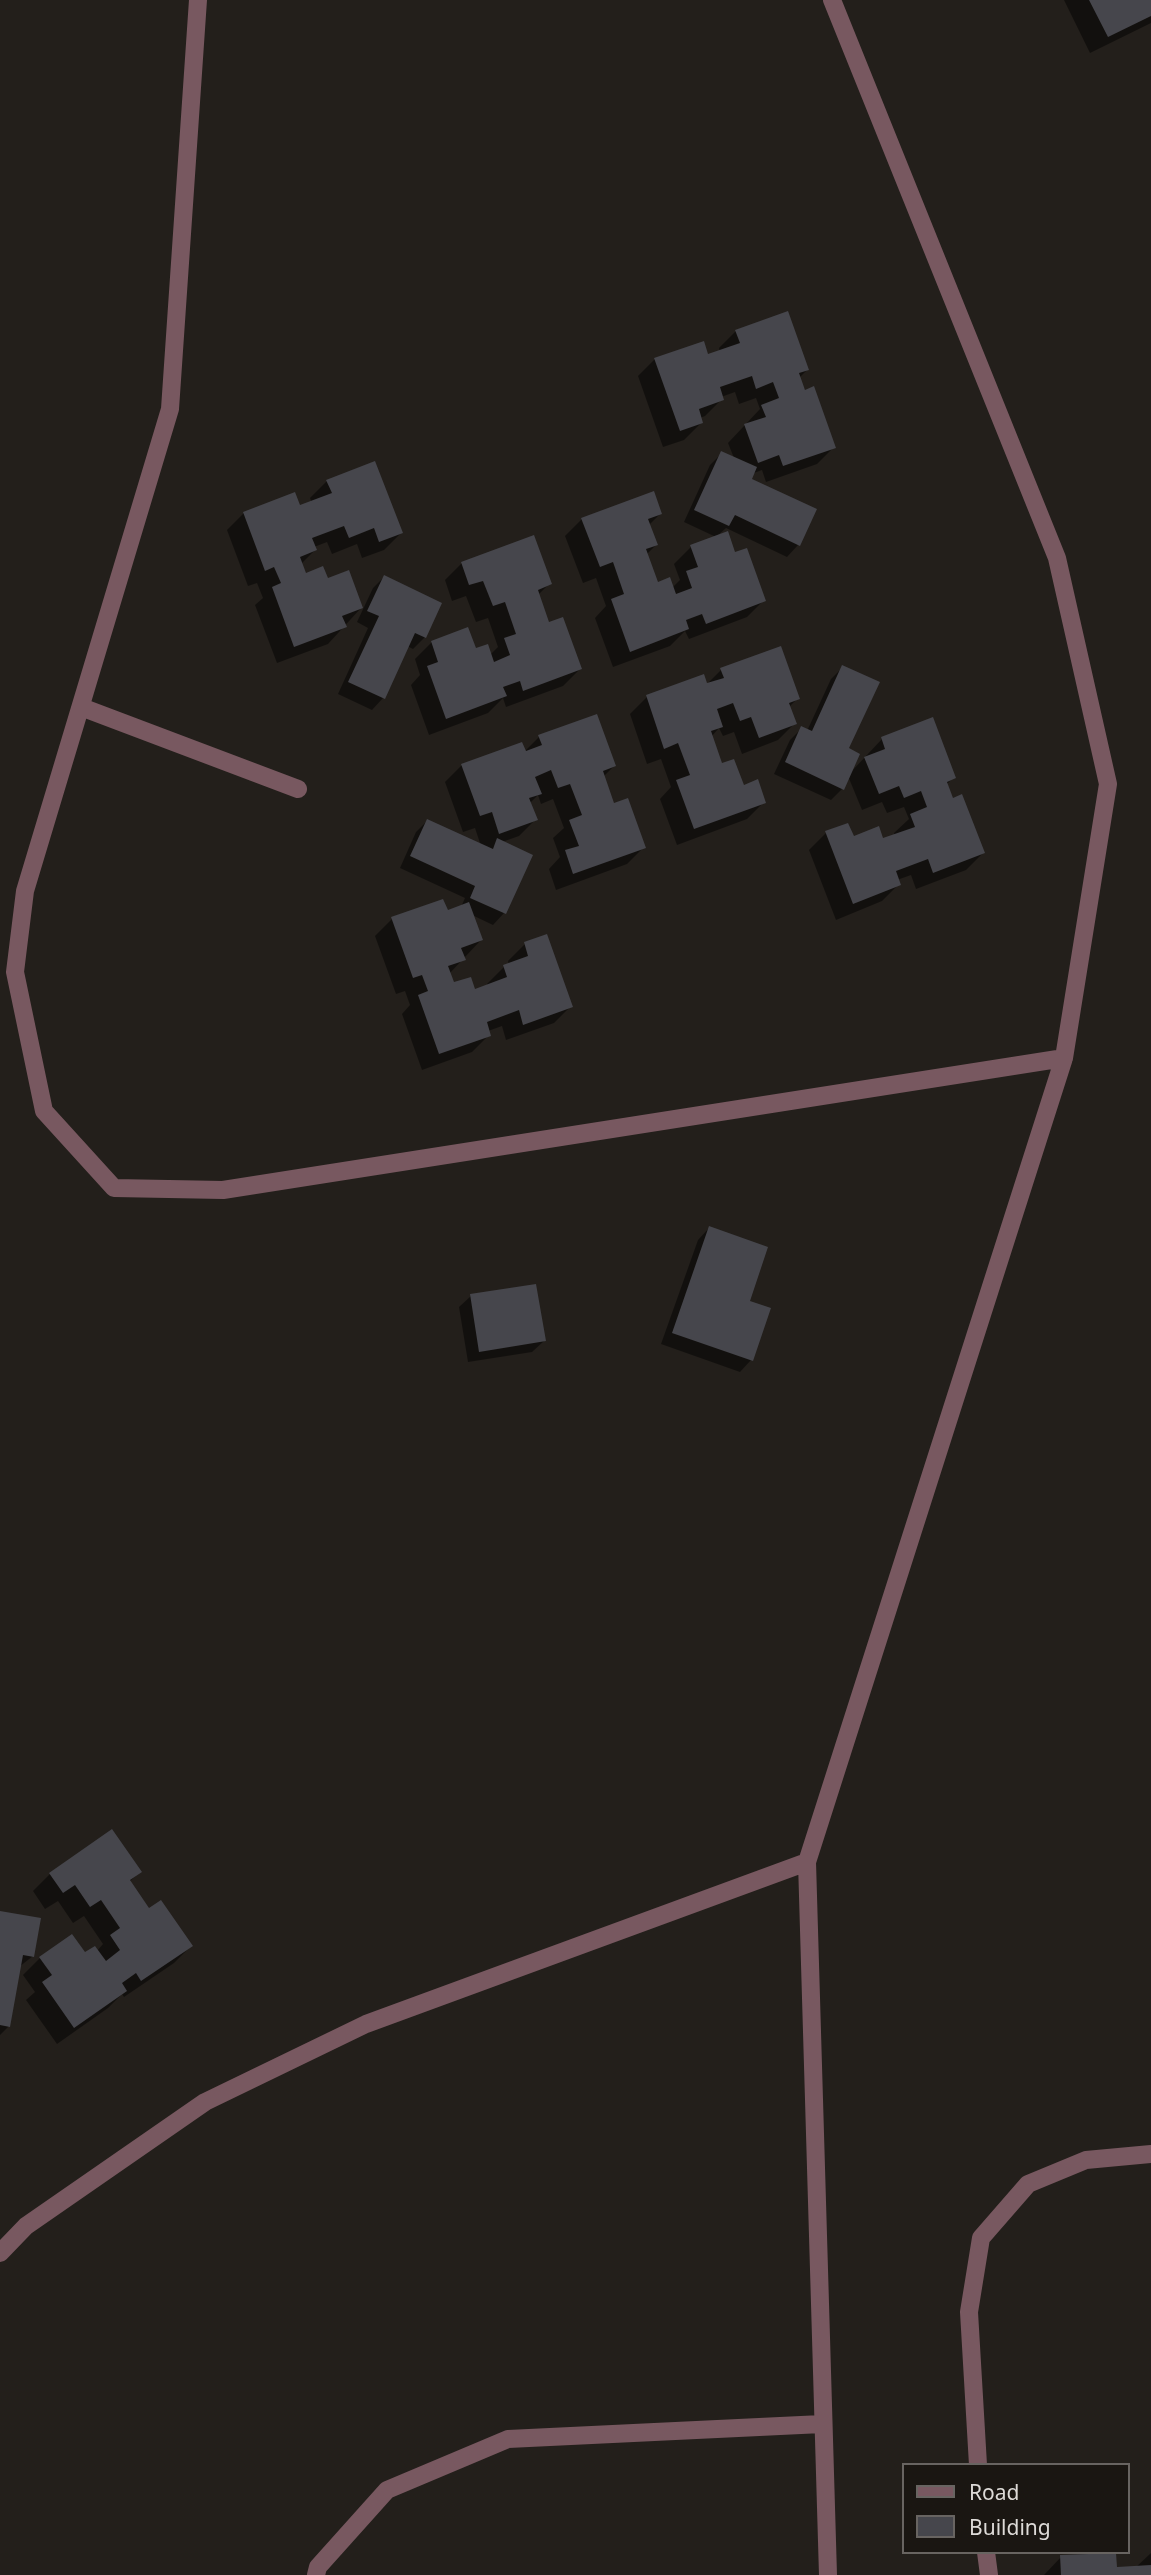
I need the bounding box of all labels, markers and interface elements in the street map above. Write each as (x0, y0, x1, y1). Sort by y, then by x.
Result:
legend (902, 2463, 1130, 2554)
text: Road (969, 2478, 1019, 2506)
text: Building (969, 2513, 1051, 2541)

